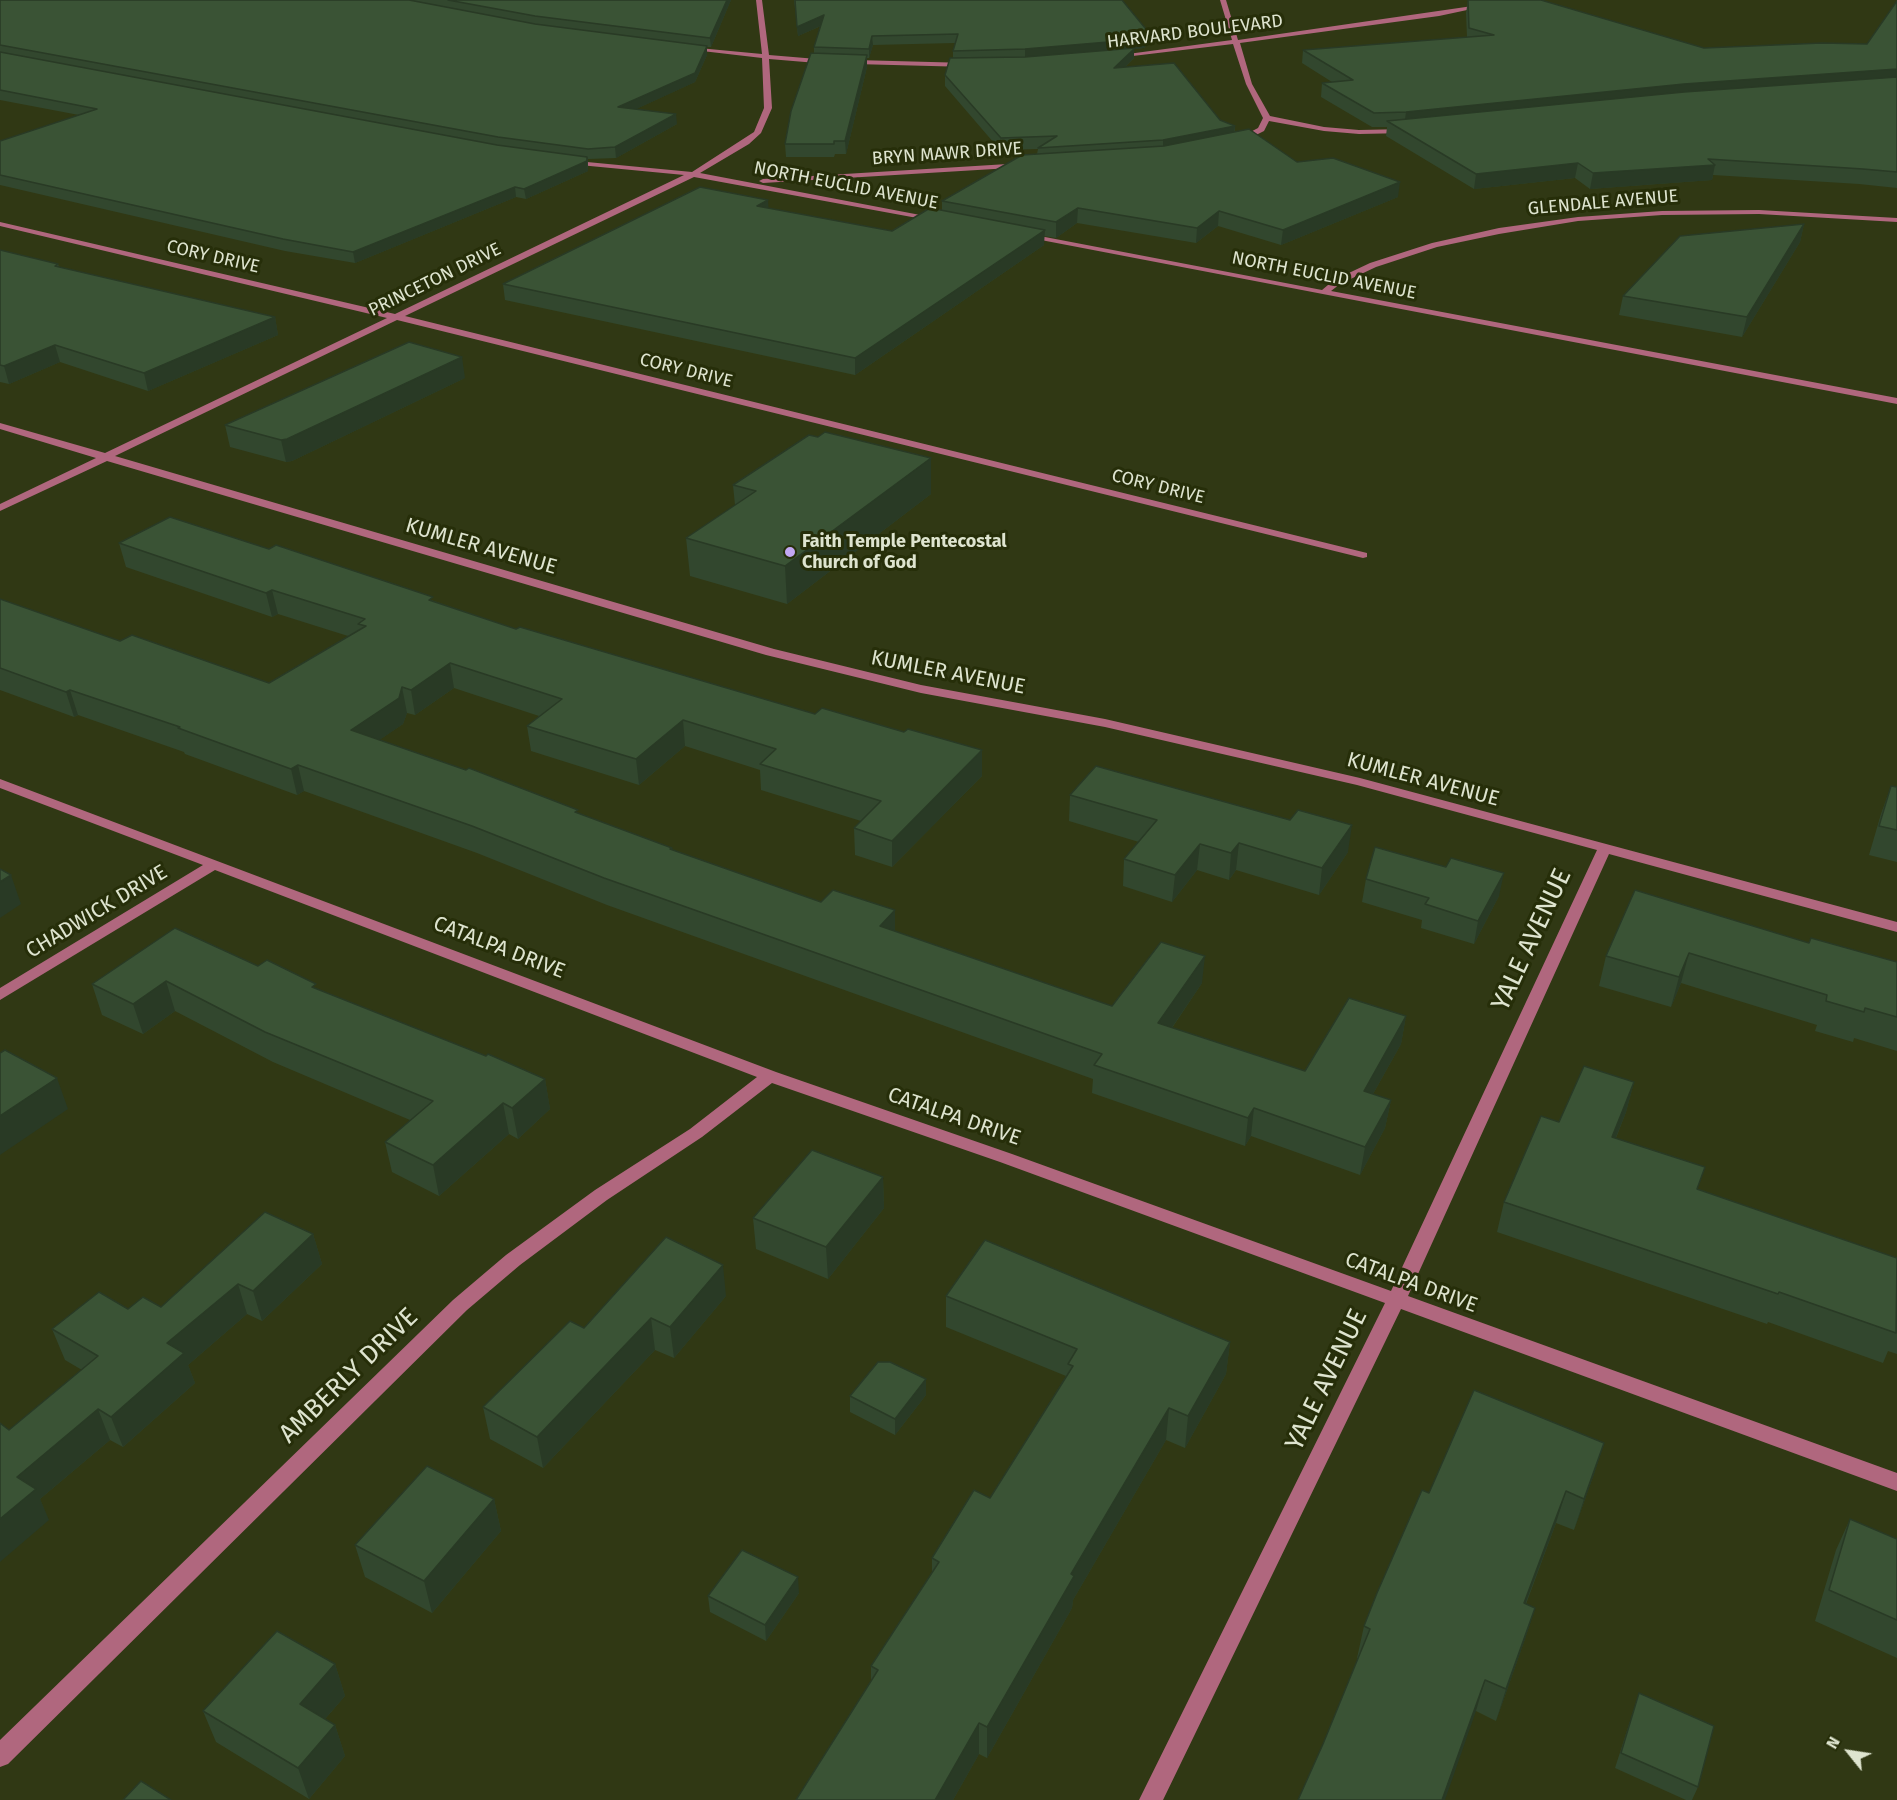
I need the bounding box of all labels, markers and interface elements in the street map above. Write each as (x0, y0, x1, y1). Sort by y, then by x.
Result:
street label: HARVARD BOULEVARD (1106, 10, 1284, 54)
street label: BRYN MAWR DRIVE (871, 138, 1023, 170)
street label: NORTH EUCLID AVENUE (752, 158, 940, 214)
street label: GLENDALE AVENUE (1527, 186, 1679, 220)
street label: CORY DRIVE (164, 236, 262, 278)
street label: PRINCETON DRIVE (365, 239, 505, 321)
street label: NORTH EUCLID AVENUE (1230, 248, 1418, 304)
street label: CORY DRIVE (637, 349, 735, 393)
street label: CORY DRIVE (1109, 465, 1207, 509)
street label: KUMLER AVENUE (402, 513, 560, 581)
place label: Faith Temple Pentecostal Church of God (802, 531, 1007, 574)
marker: Faith Temple Pentecostal Church of God (783, 545, 797, 559)
street label: KUMLER AVENUE (869, 646, 1027, 700)
street label: KUMLER AVENUE (1344, 748, 1502, 812)
street label: CHADWICK DRIVE (22, 860, 172, 964)
street label: YALE AVENUE (1485, 864, 1579, 1016)
street label: CATALPA DRIVE (430, 911, 568, 985)
street label: CATALPA DRIVE (884, 1082, 1024, 1152)
street label: CATALPA DRIVE (1341, 1247, 1481, 1319)
street label: AMBERLY DRIVE (273, 1302, 425, 1450)
street label: YALE AVENUE (1279, 1304, 1375, 1456)
north arrow (1819, 1722, 1879, 1782)
text: N (1822, 1733, 1844, 1752)

